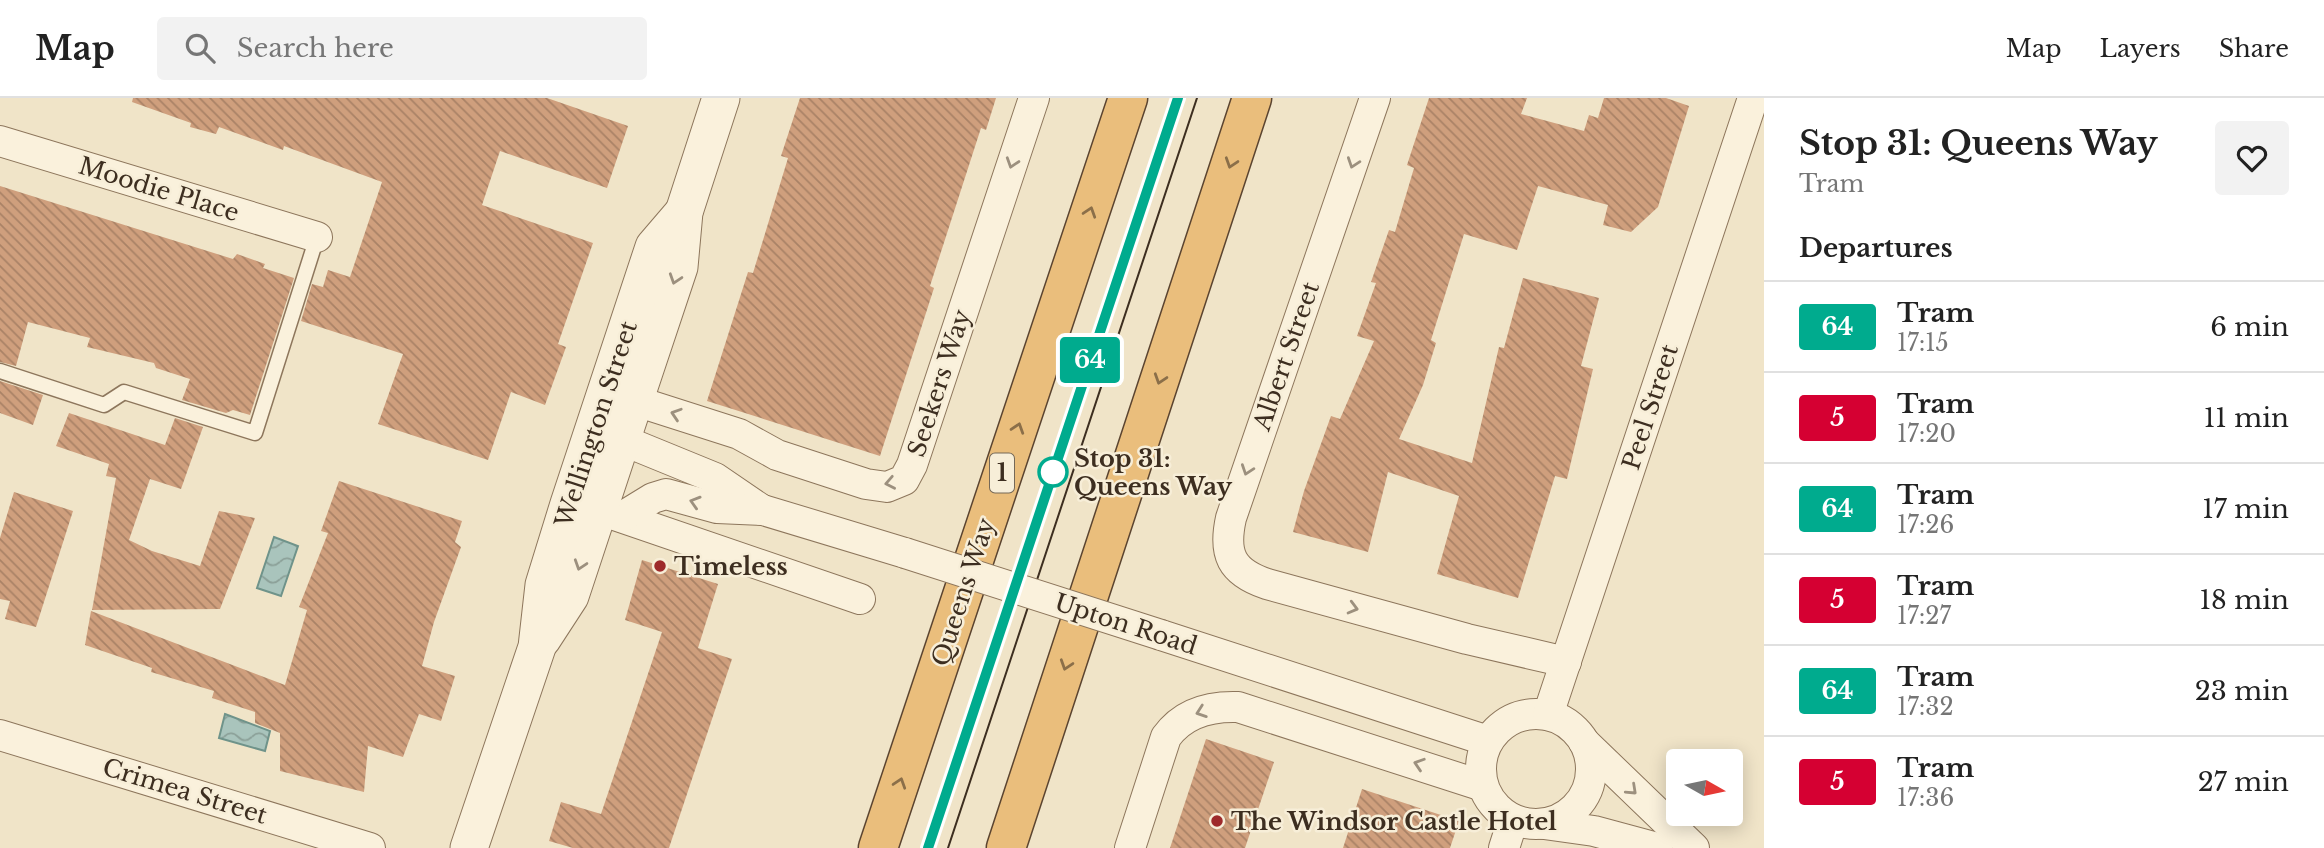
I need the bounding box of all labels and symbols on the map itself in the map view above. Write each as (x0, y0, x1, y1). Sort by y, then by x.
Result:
street label: Moodie Place (75, 151, 243, 227)
one-way arrow (1006, 156, 1020, 168)
one-way arrow (1225, 156, 1239, 168)
one-way arrow (1347, 156, 1361, 168)
one-way arrow (1081, 206, 1096, 218)
one-way arrow (669, 273, 683, 285)
street label: Albert Street (1247, 278, 1325, 435)
street label: Seekers Way (902, 305, 977, 460)
street label: Wellington Street (549, 317, 643, 532)
line badge: 64 (1058, 337, 1122, 383)
street label: Peel Street (1616, 341, 1684, 473)
one-way arrow (1154, 372, 1168, 385)
one-way arrow (671, 407, 683, 422)
one-way arrow (1009, 422, 1024, 434)
place label: Stop 31: Queens Way (1074, 444, 1232, 501)
road number: 1 (990, 454, 1014, 492)
marker: Stop 31: Queens Way (1038, 457, 1068, 487)
one-way arrow (1241, 464, 1255, 476)
one-way arrow (884, 475, 896, 490)
one-way arrow (690, 496, 702, 511)
street label: Queens Way (925, 514, 1001, 670)
place label: Timeless (674, 552, 788, 581)
one-way arrow (574, 558, 588, 571)
marker: Timeless (652, 558, 668, 574)
street label: Upton Road (1051, 587, 1201, 661)
one-way arrow (1347, 600, 1359, 614)
one-way arrow (1060, 658, 1074, 671)
one-way arrow (1195, 704, 1207, 718)
north arrow (1666, 749, 1743, 826)
street label: Crimea Street (99, 752, 271, 830)
one-way arrow (1413, 758, 1425, 773)
one-way arrow (891, 778, 906, 790)
one-way arrow (1624, 782, 1637, 795)
place label: The Windsor Castle Hotel (1231, 807, 1557, 836)
marker: The Windsor Castle Hotel (1209, 813, 1225, 829)

